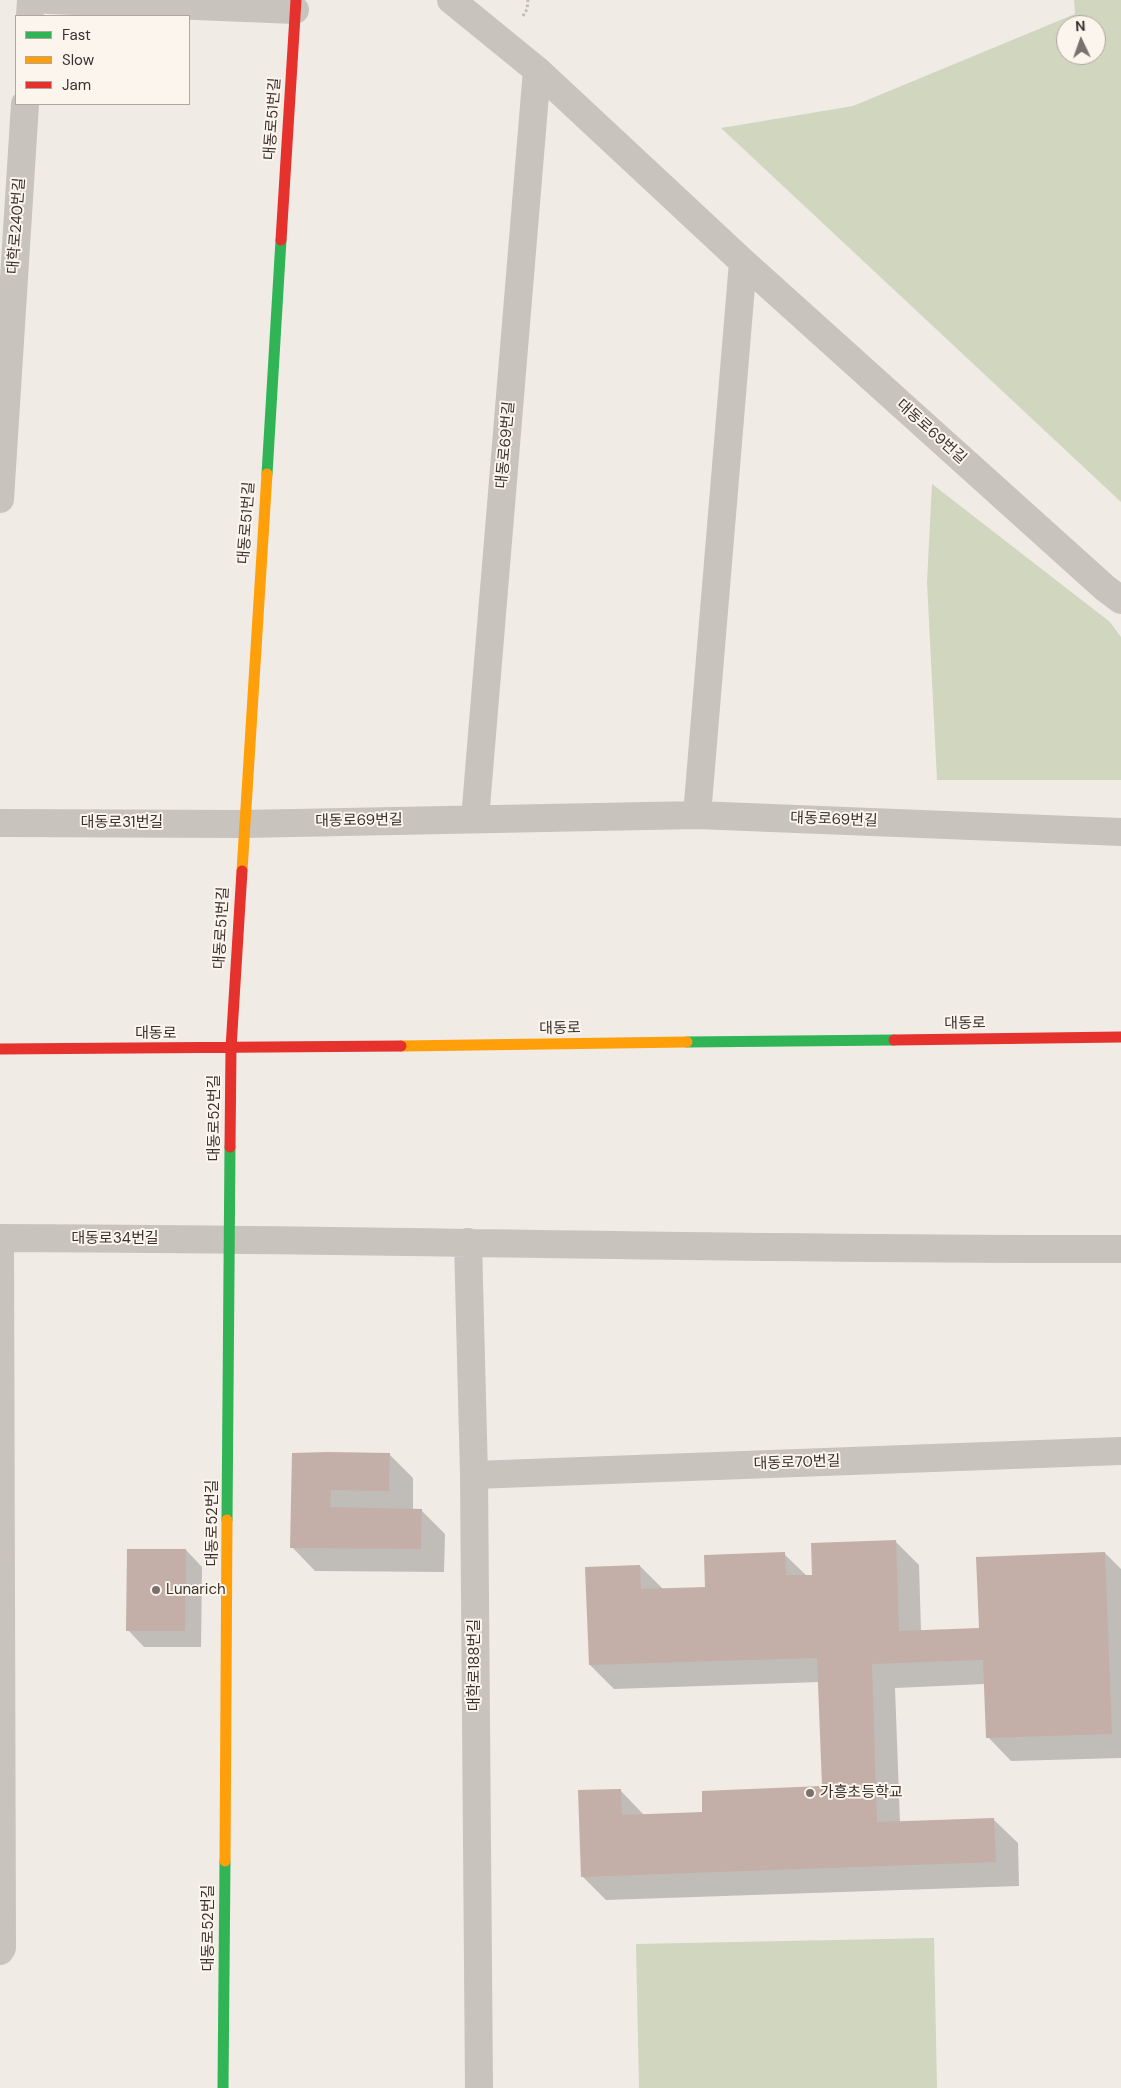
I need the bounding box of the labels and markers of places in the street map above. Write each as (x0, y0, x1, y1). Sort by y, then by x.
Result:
place label: Lunarich (166, 1581, 226, 1599)
marker: Lunarich (150, 1584, 162, 1596)
place label: 가흥초등학교 (820, 1784, 903, 1802)
marker: 가흥초등학교 (804, 1787, 816, 1799)

